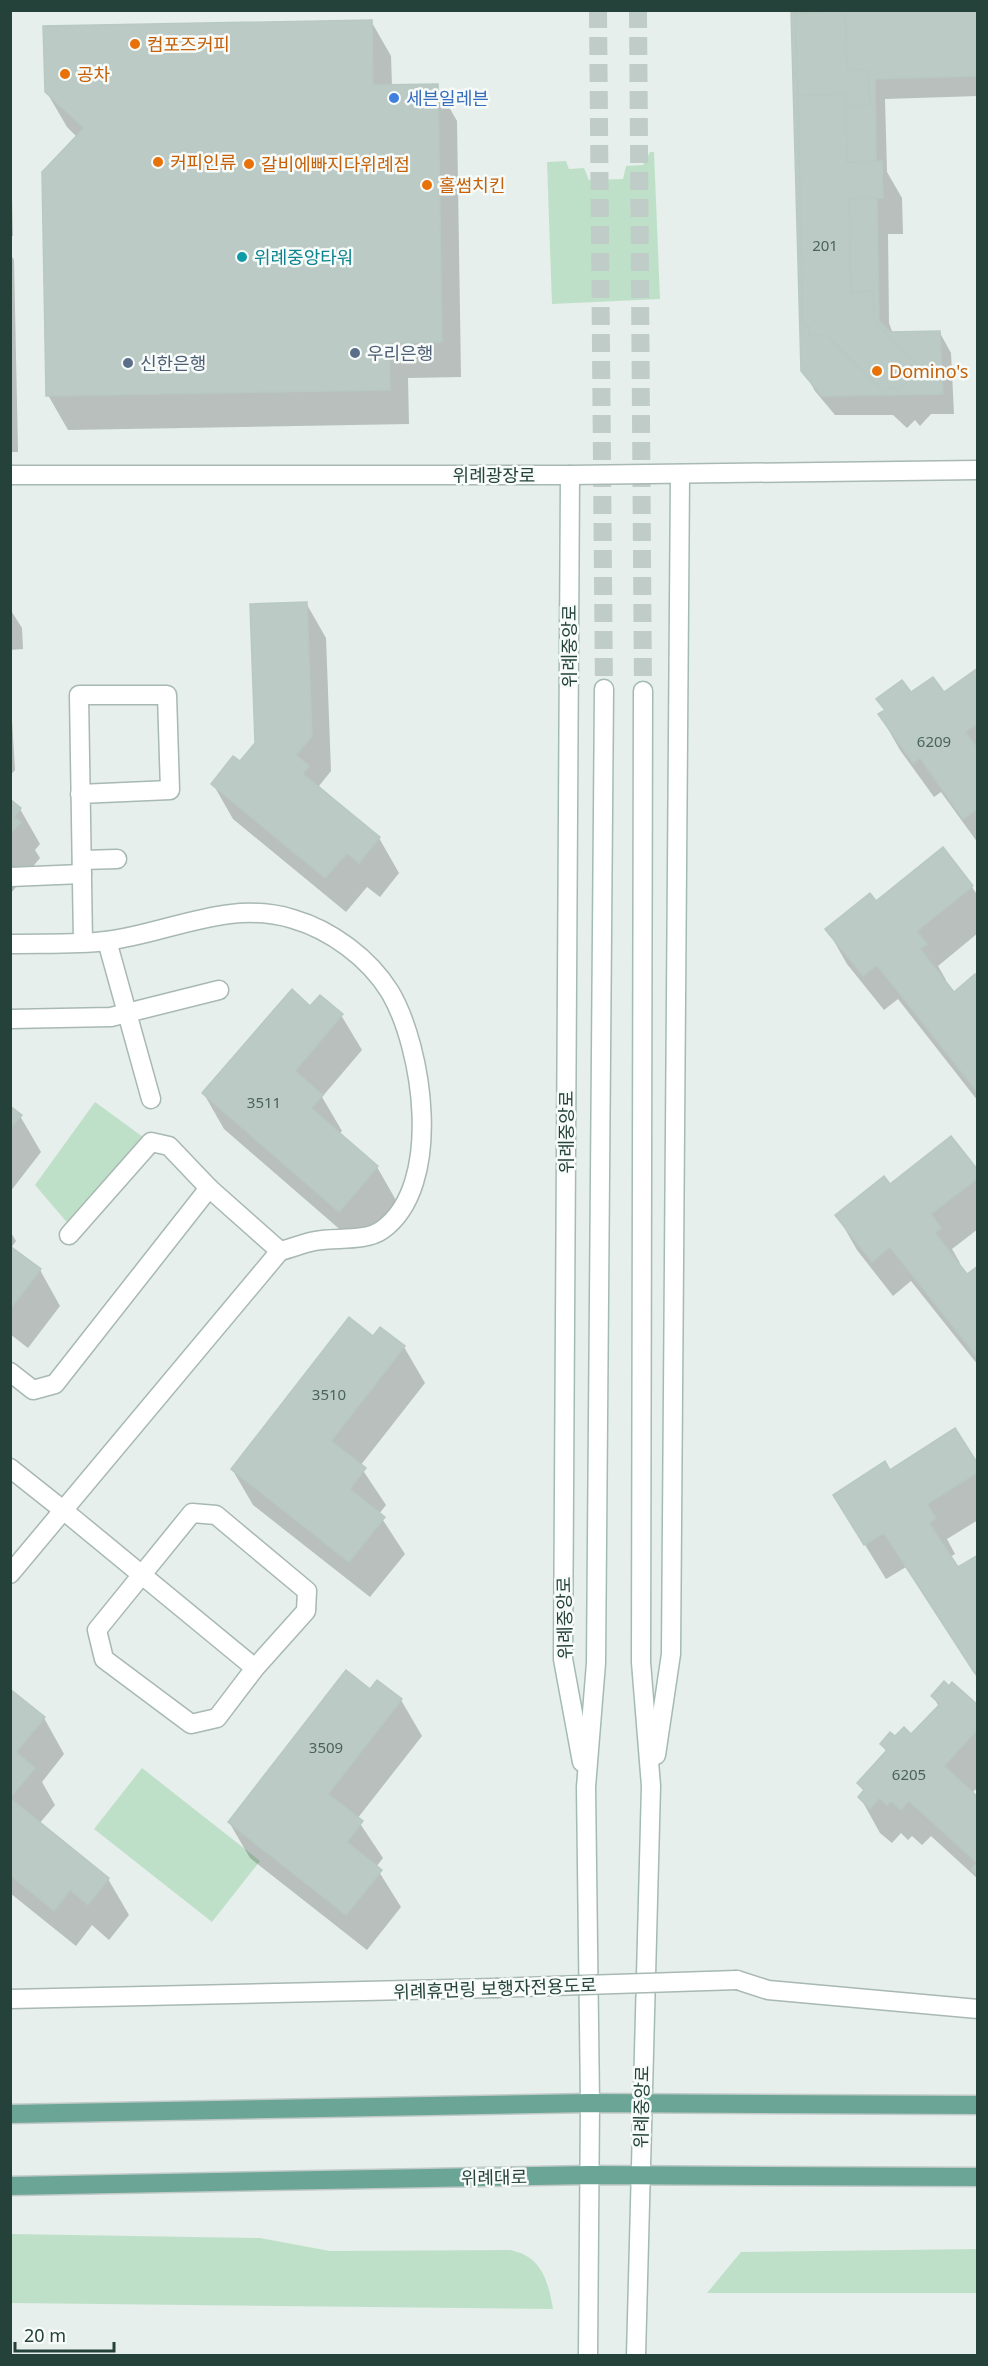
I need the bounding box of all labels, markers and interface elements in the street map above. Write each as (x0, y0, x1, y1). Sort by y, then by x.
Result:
place label: 컴포즈커피 (147, 32, 230, 56)
marker: 컴포즈커피 (128, 37, 142, 51)
place label: 공차 (77, 62, 111, 86)
marker: 공차 (58, 67, 72, 81)
place label: 세븐일레븐 (406, 86, 489, 110)
marker: 세븐일레븐 (387, 91, 401, 105)
place label: 커피인류 (170, 150, 236, 174)
place label: 갈비에빠지다위례점 (261, 152, 410, 176)
marker: 커피인류 (151, 155, 165, 169)
marker: 갈비에빠지다위례점 (242, 157, 256, 171)
place label: 홀썸치킨 (439, 173, 505, 197)
marker: 홀썸치킨 (420, 178, 434, 192)
house number: 201 (812, 235, 838, 255)
place label: 위례중앙타워 (254, 245, 353, 269)
marker: 위례중앙타워 (235, 250, 249, 264)
place label: 우리은행 (367, 341, 433, 365)
marker: 우리은행 (348, 346, 362, 360)
place label: 신한은행 (140, 351, 206, 375)
marker: 신한은행 (121, 356, 135, 370)
place label: Domino's (889, 359, 968, 383)
marker: Domino's (870, 364, 884, 378)
street label: 위례광장로 (453, 463, 535, 487)
street label: 위례중앙로 (557, 605, 581, 687)
house number: 6209 (917, 731, 951, 751)
street label: 위례중앙로 (554, 1091, 578, 1173)
house number: 3511 (247, 1092, 281, 1112)
house number: 3510 (312, 1384, 346, 1404)
street label: 위례중앙로 (551, 1576, 577, 1660)
house number: 3509 (309, 1737, 343, 1757)
house number: 6205 (892, 1764, 926, 1784)
street label: 위례휴먼링 보행자전용도로 (393, 1972, 597, 2004)
street label: 위례중앙로 (628, 2065, 654, 2149)
street label: 위례대로 (461, 2164, 527, 2190)
scale bar (15, 2315, 114, 2353)
text: 20 m (24, 2323, 66, 2347)

